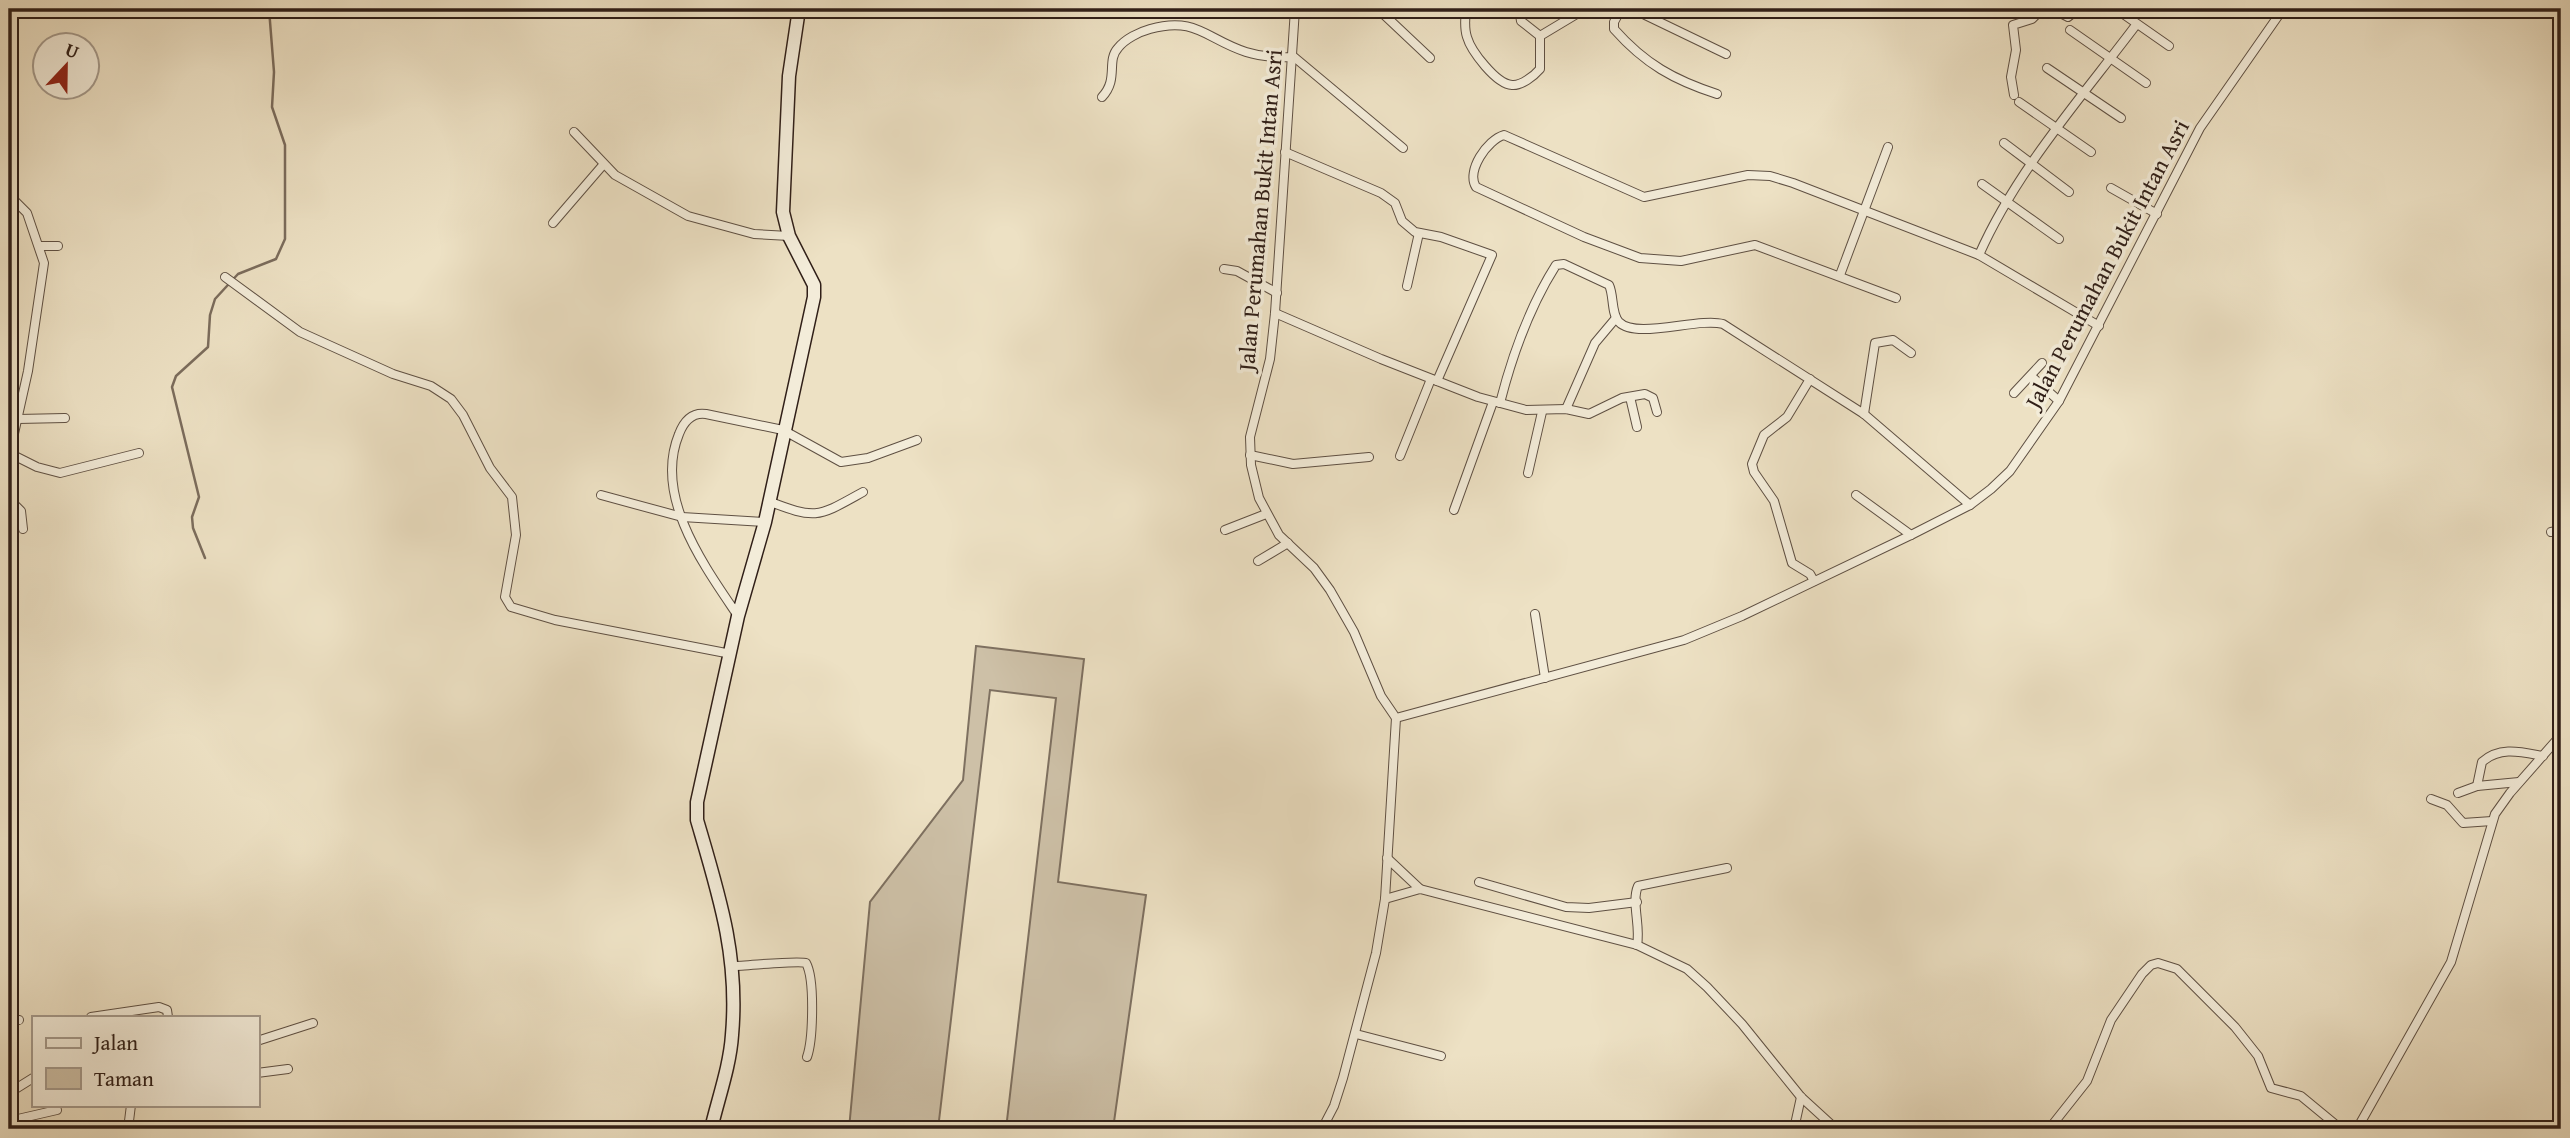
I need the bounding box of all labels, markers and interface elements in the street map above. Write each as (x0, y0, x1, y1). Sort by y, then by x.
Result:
north arrow (32, 32, 102, 102)
text: U (61, 35, 84, 66)
street label: Jalan Perumahan Bukit Intan Asri (1229, 48, 1290, 375)
street label: Jalan Perumahan Bukit Intan Asri (2015, 114, 2197, 417)
legend (32, 1016, 259, 1106)
text: Jalan (91, 1027, 138, 1058)
text: Taman (94, 1063, 154, 1094)

